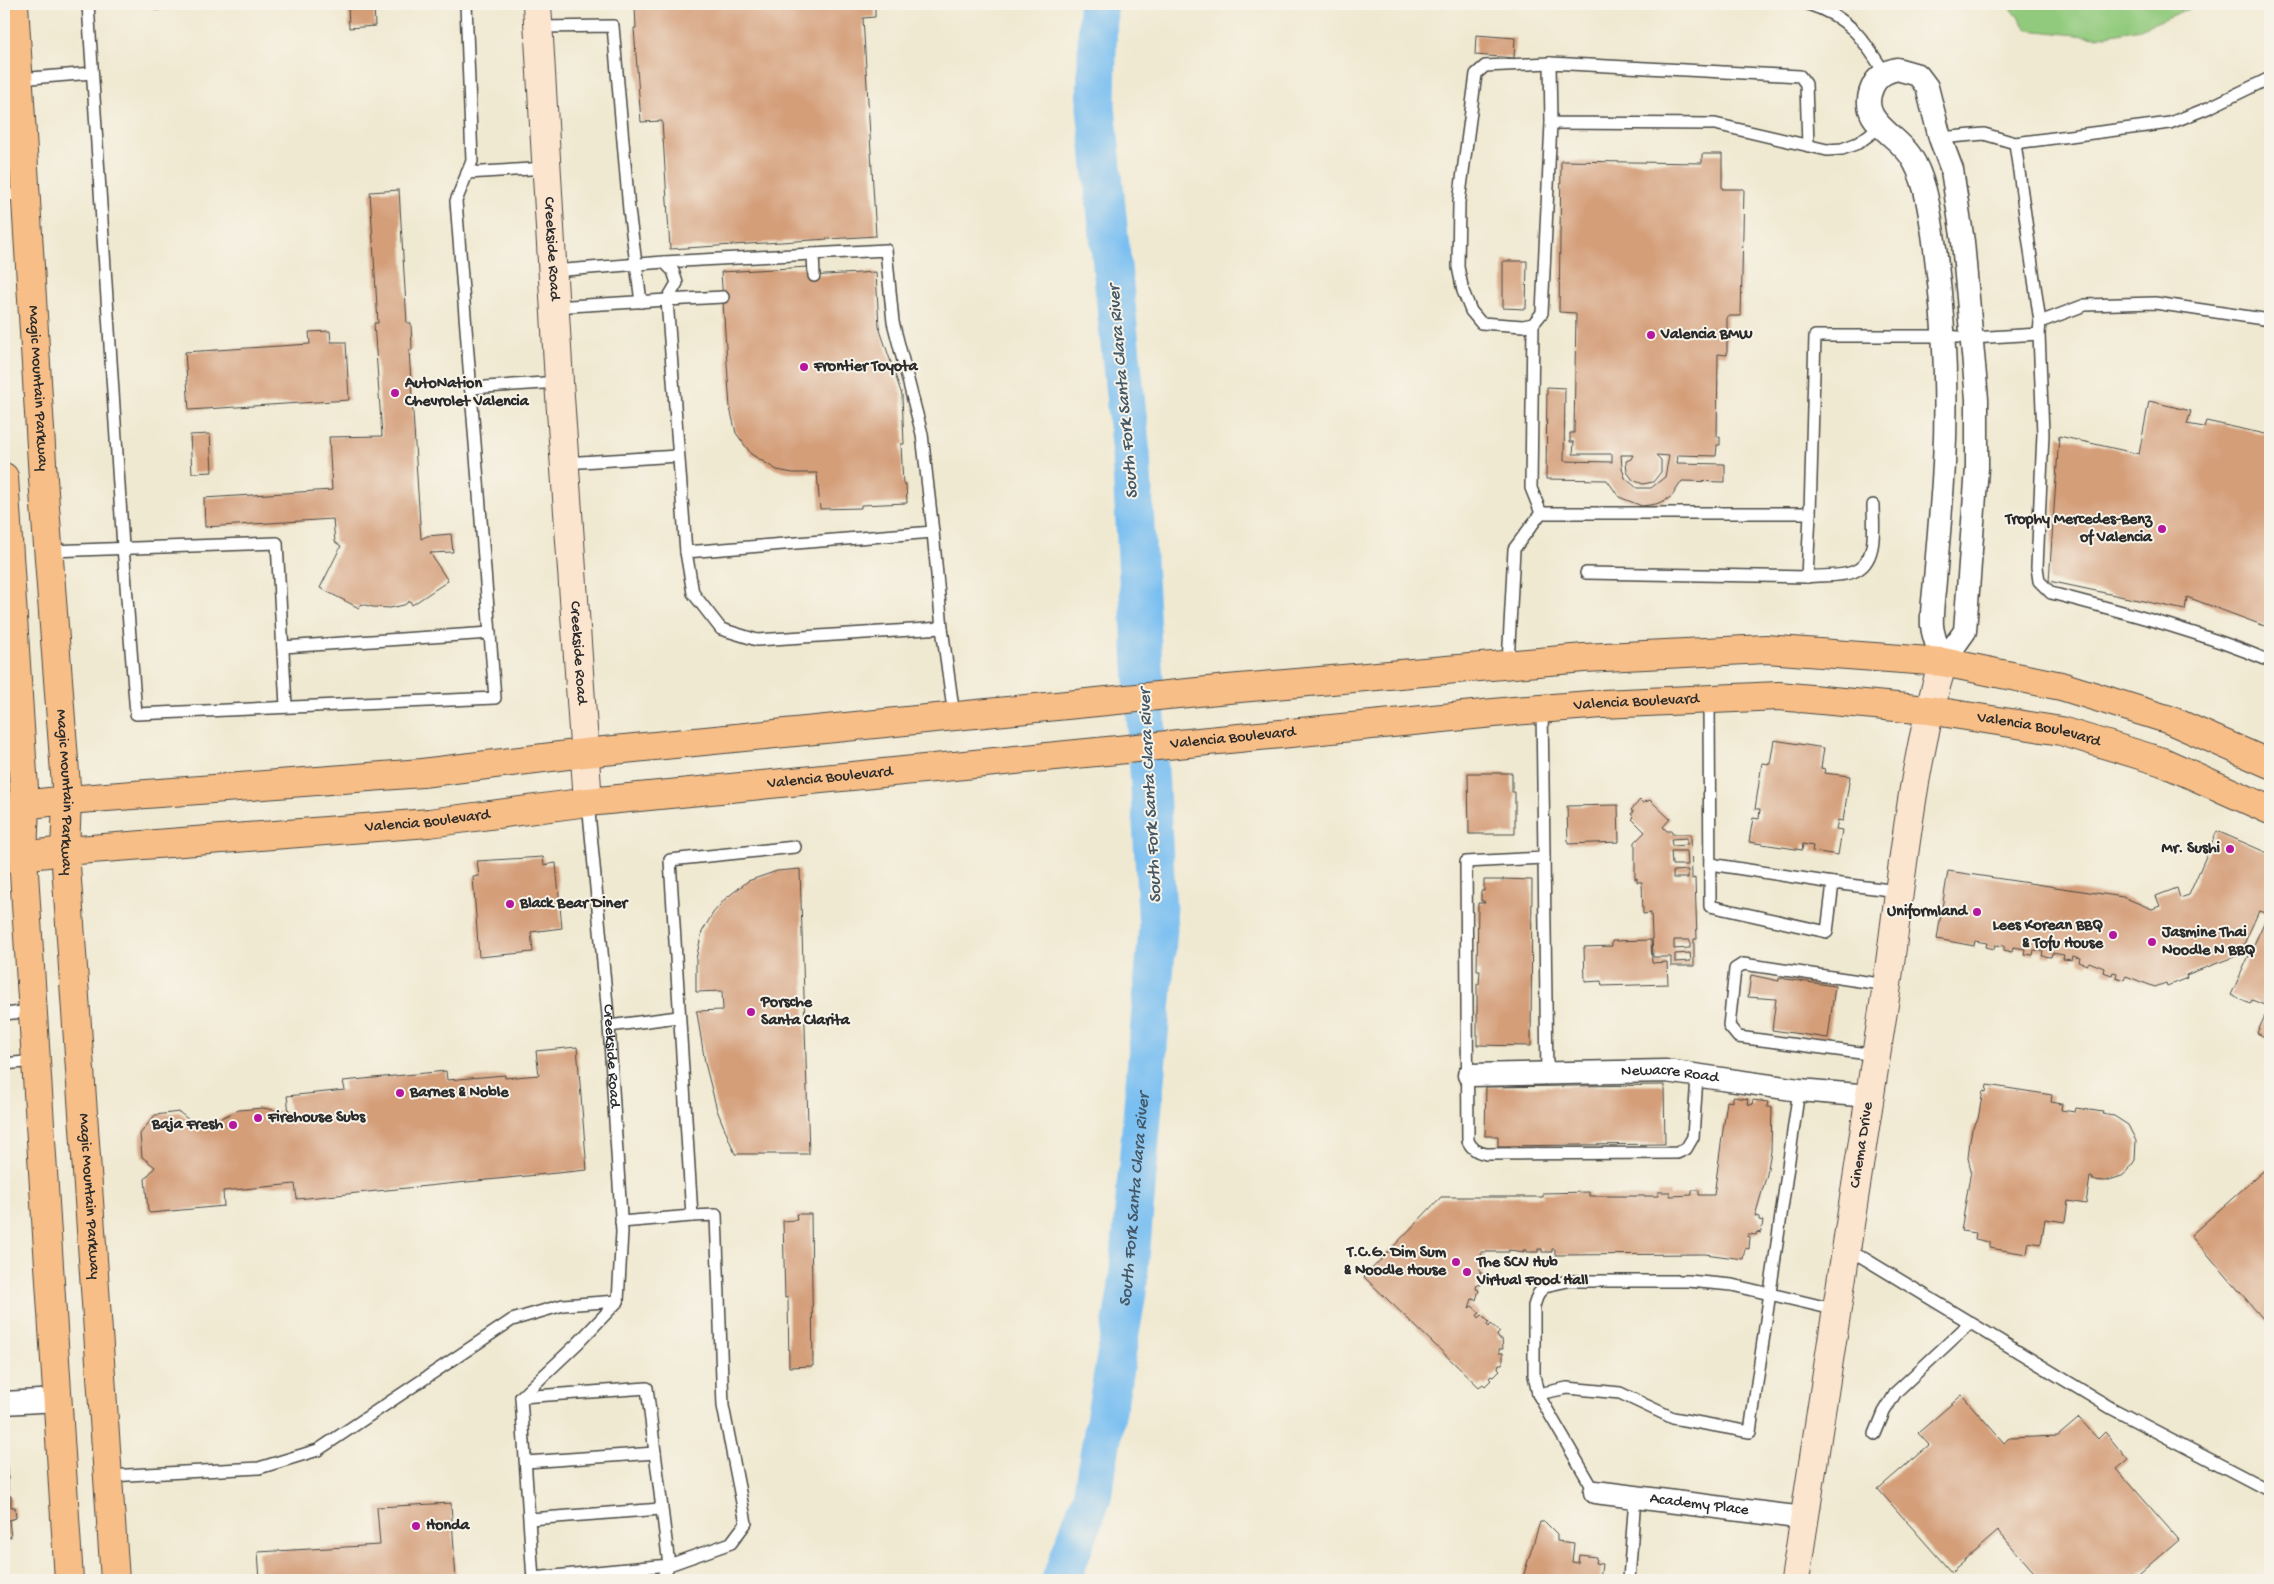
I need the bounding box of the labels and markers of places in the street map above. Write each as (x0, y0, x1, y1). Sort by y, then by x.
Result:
place label: Valencia BMW (1660, 326, 1753, 345)
marker: Valencia BMW (1645, 329, 1657, 341)
place label: Frontier Toyota (813, 358, 919, 377)
marker: Frontier Toyota (798, 361, 810, 373)
place label: AutoNation Chevrolet Valencia (404, 375, 530, 412)
marker: AutoNation Chevrolet Valencia (389, 387, 401, 399)
place label: Trophy Mercedes-Benz of Valencia (2003, 511, 2153, 548)
marker: Trophy Mercedes-Benz of Valencia (2156, 523, 2168, 535)
place label: Mr. Sushi (2162, 840, 2221, 859)
marker: Mr. Sushi (2224, 843, 2236, 855)
place label: Black Bear Diner (519, 895, 629, 914)
marker: Black Bear Diner (504, 898, 516, 910)
place label: Uniformland (1887, 902, 1969, 922)
marker: Uniformland (1971, 906, 1983, 918)
place label: Lees Korean BBQ & Tofu House (1993, 917, 2104, 954)
place label: Jasmine Thai Noodle N BBQ (2161, 924, 2256, 961)
marker: Lees Korean BBQ & Tofu House (2107, 929, 2119, 941)
marker: Jasmine Thai Noodle N BBQ (2146, 936, 2158, 948)
place label: Porsche Santa Clarita (760, 994, 851, 1031)
marker: Porsche Santa Clarita (745, 1006, 757, 1018)
place label: Barnes & Noble (409, 1084, 509, 1103)
marker: Barnes & Noble (394, 1087, 406, 1099)
place label: Firehouse Subs (267, 1109, 366, 1128)
marker: Firehouse Subs (252, 1112, 264, 1124)
place label: Baja Fresh (151, 1116, 223, 1135)
marker: Baja Fresh (227, 1119, 239, 1131)
place label: T.C.G. Dim Sum & Noodle House (1344, 1244, 1447, 1281)
place label: The SCV Hub Virtual Food Hall (1475, 1254, 1589, 1291)
marker: T.C.G. Dim Sum & Noodle House (1450, 1256, 1462, 1268)
marker: The SCV Hub Virtual Food Hall (1461, 1266, 1473, 1278)
place label: Honda (426, 1517, 470, 1536)
marker: Honda (410, 1520, 422, 1532)

